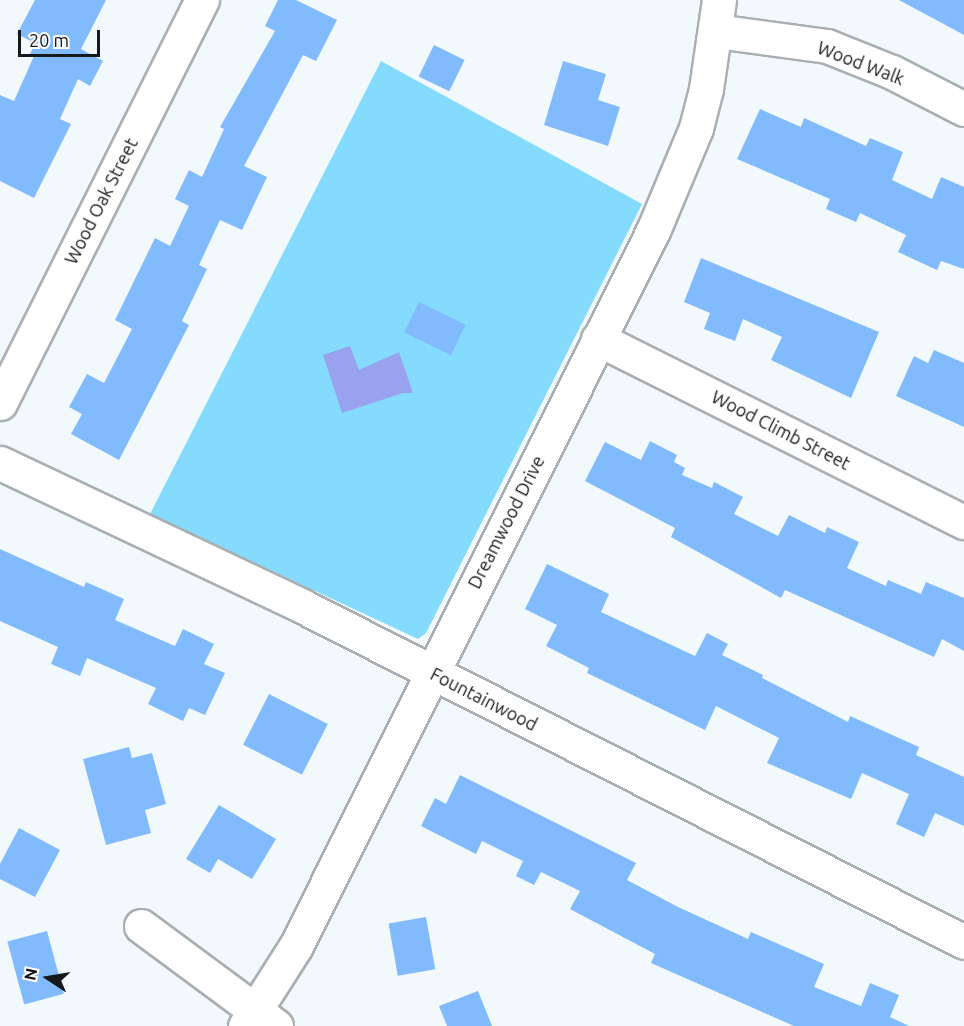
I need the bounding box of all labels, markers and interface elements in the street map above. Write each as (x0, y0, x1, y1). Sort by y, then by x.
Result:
scale bar (21, 18, 104, 56)
text: 20 m (29, 30, 69, 50)
street label: Wood Walk (814, 37, 908, 89)
street label: Wood Oak Street (60, 134, 142, 268)
street label: Wood Climb Street (708, 386, 854, 474)
street label: Dreamwood Drive (463, 452, 549, 592)
street label: Fountainwood (427, 663, 541, 735)
north arrow (18, 948, 78, 1008)
text: N (20, 967, 40, 982)

